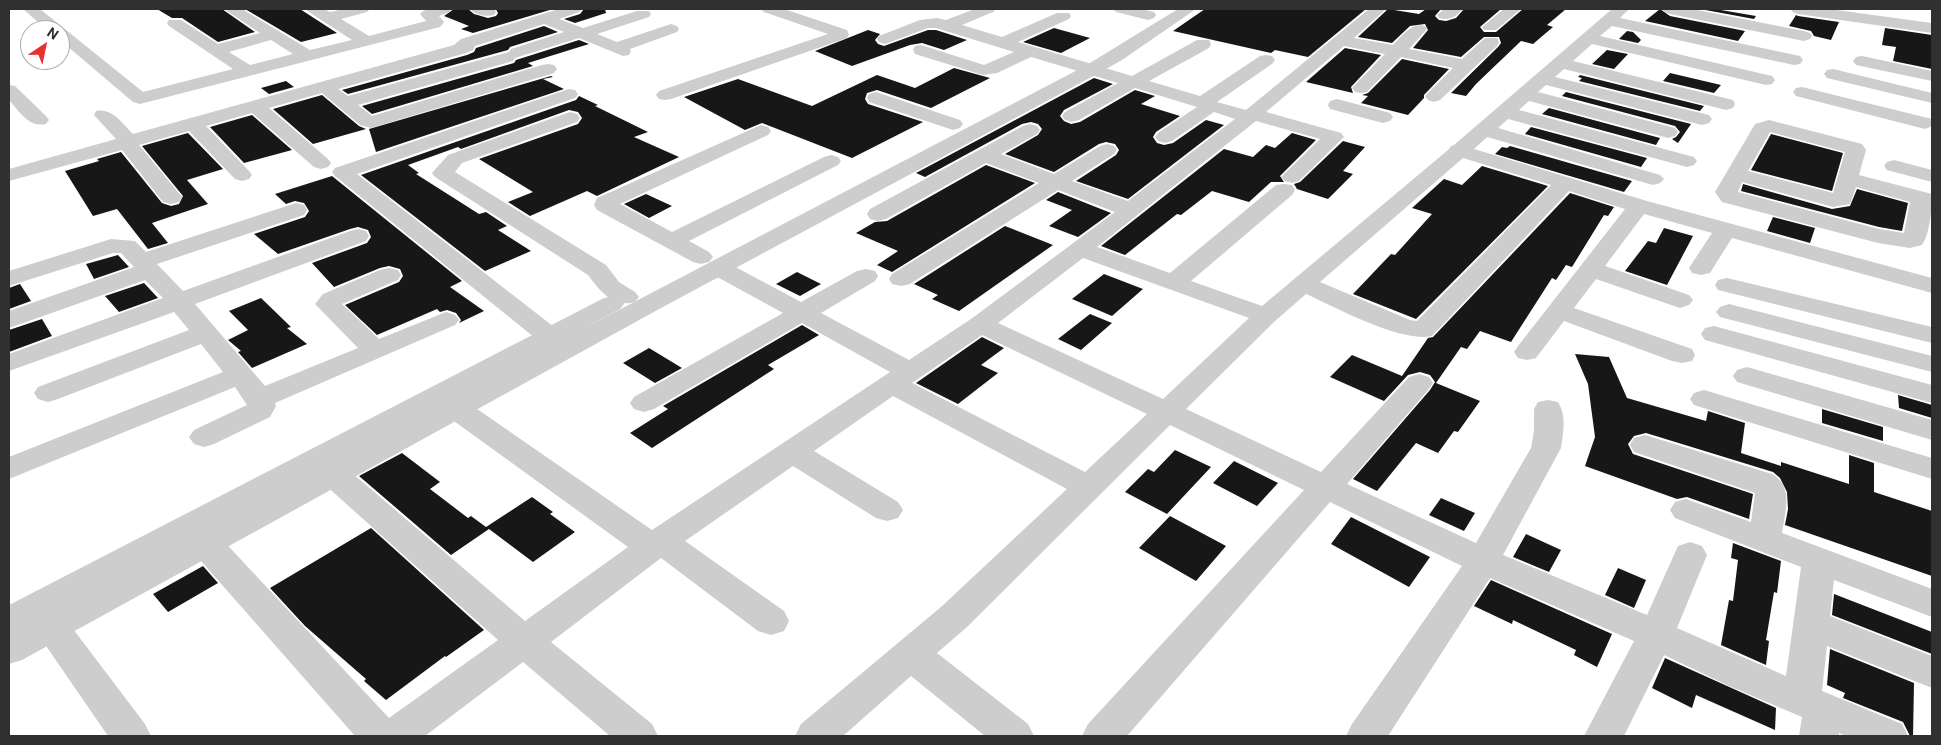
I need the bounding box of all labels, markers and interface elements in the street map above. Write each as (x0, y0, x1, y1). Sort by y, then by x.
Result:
north arrow (20, 20, 70, 70)
text: N (44, 24, 61, 43)

